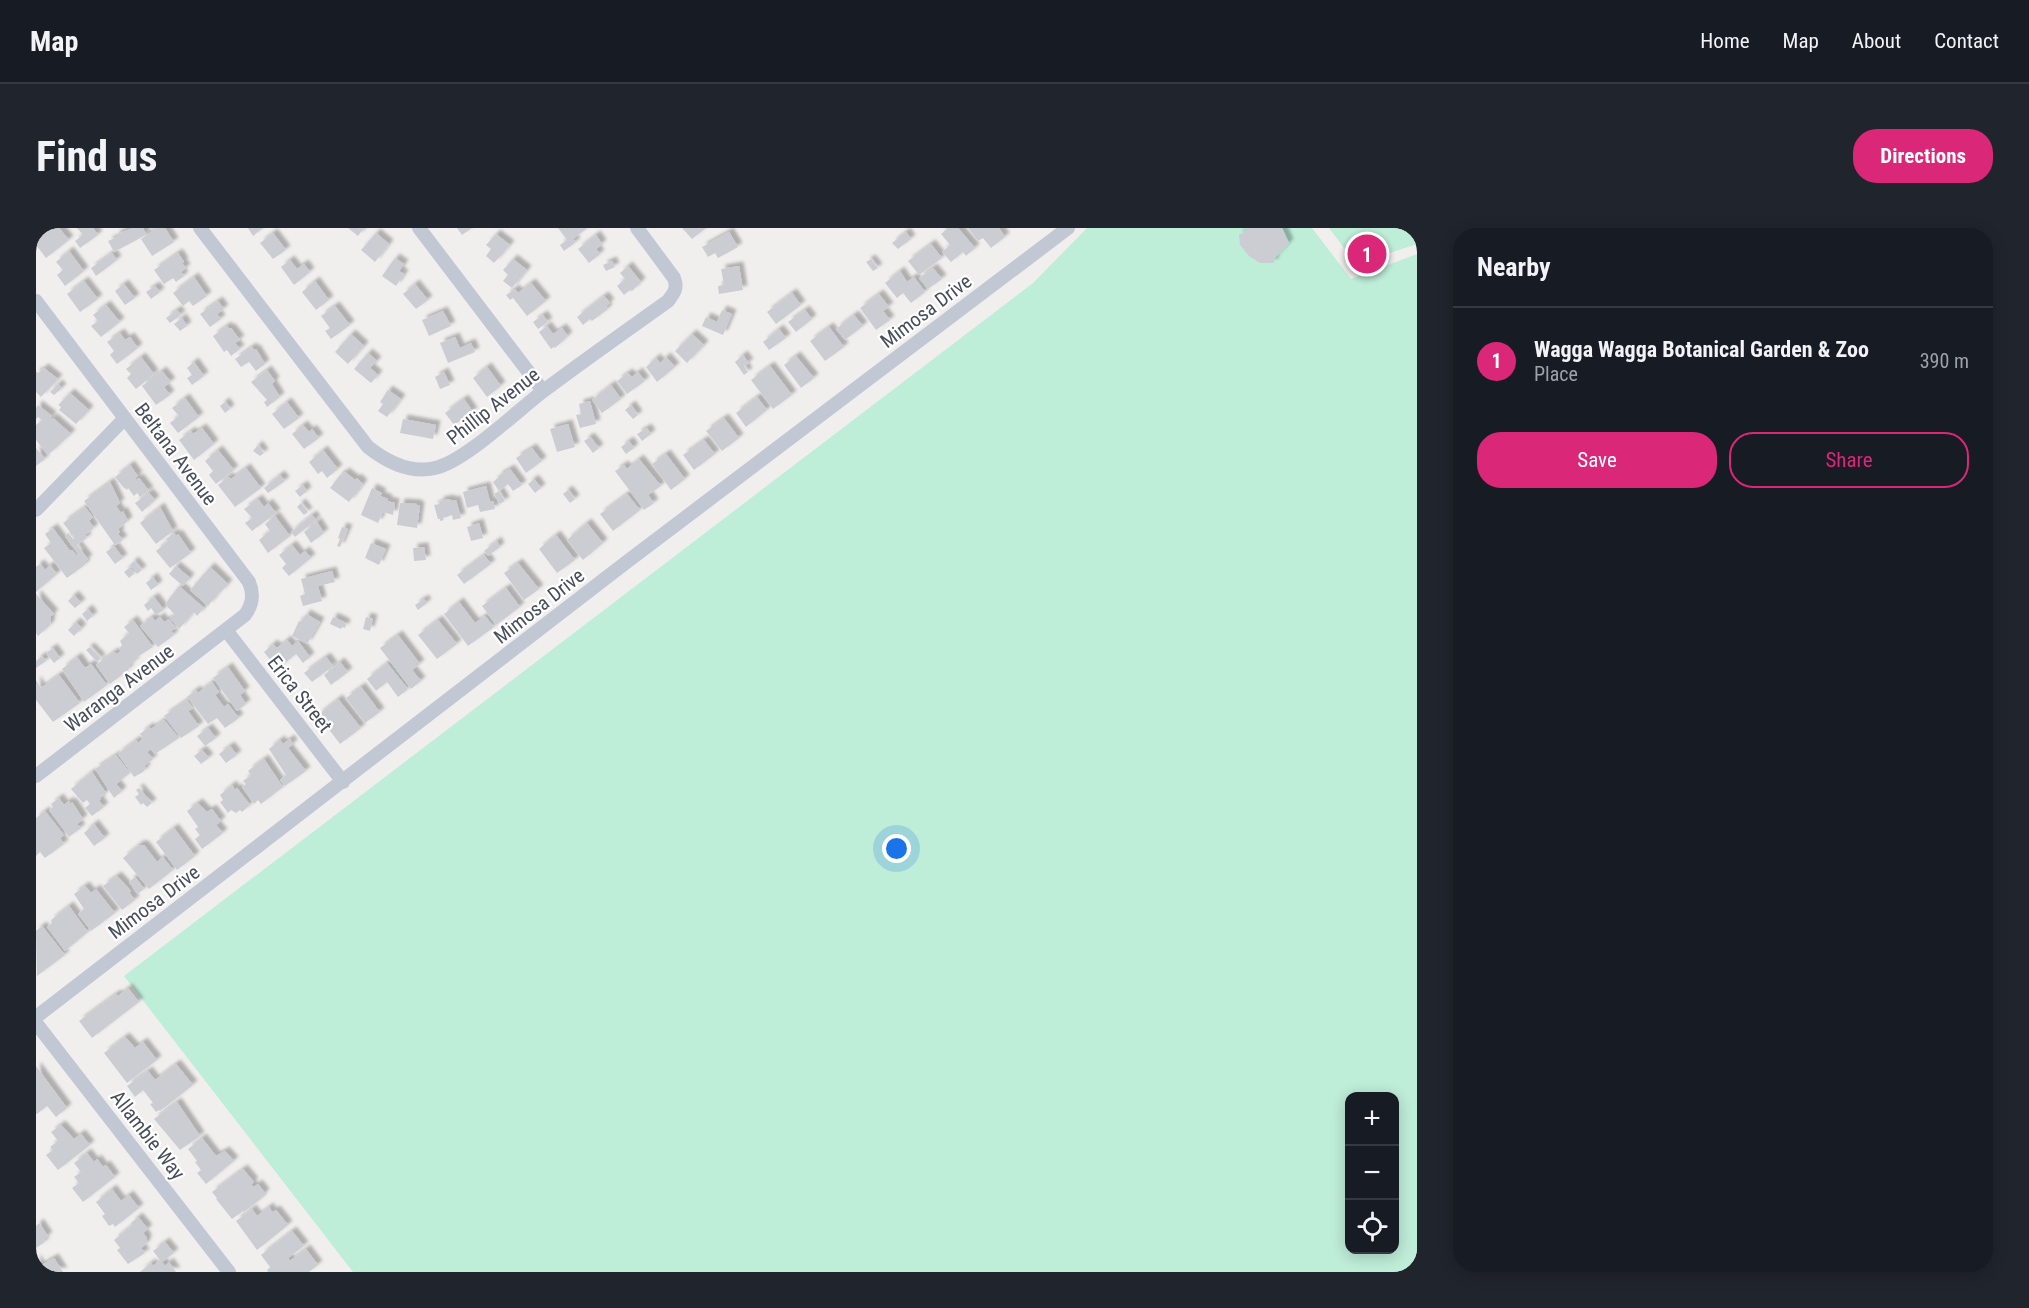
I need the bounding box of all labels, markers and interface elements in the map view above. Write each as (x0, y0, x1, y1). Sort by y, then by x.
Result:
text: Map (30, 25, 78, 58)
text: Home (1700, 29, 1750, 53)
text: Map (1783, 29, 1819, 53)
text: About (1852, 29, 1901, 53)
text: Contact (1934, 29, 1999, 53)
button: Directions (1853, 129, 1993, 183)
text: Find us (36, 132, 157, 181)
pin: 1 (1348, 231, 1386, 276)
text: Nearby (1477, 252, 1551, 282)
street label: Mimosa Drive (876, 269, 976, 353)
text: Wagga Wagga Botanical Garden & Zoo (1534, 337, 1869, 362)
text: 1 (1491, 349, 1502, 373)
text: 390 m (1920, 349, 1969, 373)
street label: Phillip Avenue (442, 362, 544, 450)
text: Place (1534, 362, 1578, 386)
street label: Beltana Avenue (130, 398, 222, 510)
button: Save (1477, 432, 1717, 488)
button: Share (1729, 432, 1969, 488)
street label: Mimosa Drive (489, 563, 589, 649)
street label: Waranga Avenue (59, 639, 179, 737)
street label: Erica Street (263, 651, 337, 737)
your location (882, 834, 911, 863)
street label: Mimosa Drive (104, 860, 204, 944)
street label: Allambie Way (106, 1086, 190, 1184)
map controls (1345, 1092, 1399, 1254)
button: + (1345, 1092, 1399, 1146)
button: − (1345, 1146, 1399, 1200)
button: locate (1345, 1200, 1399, 1254)

